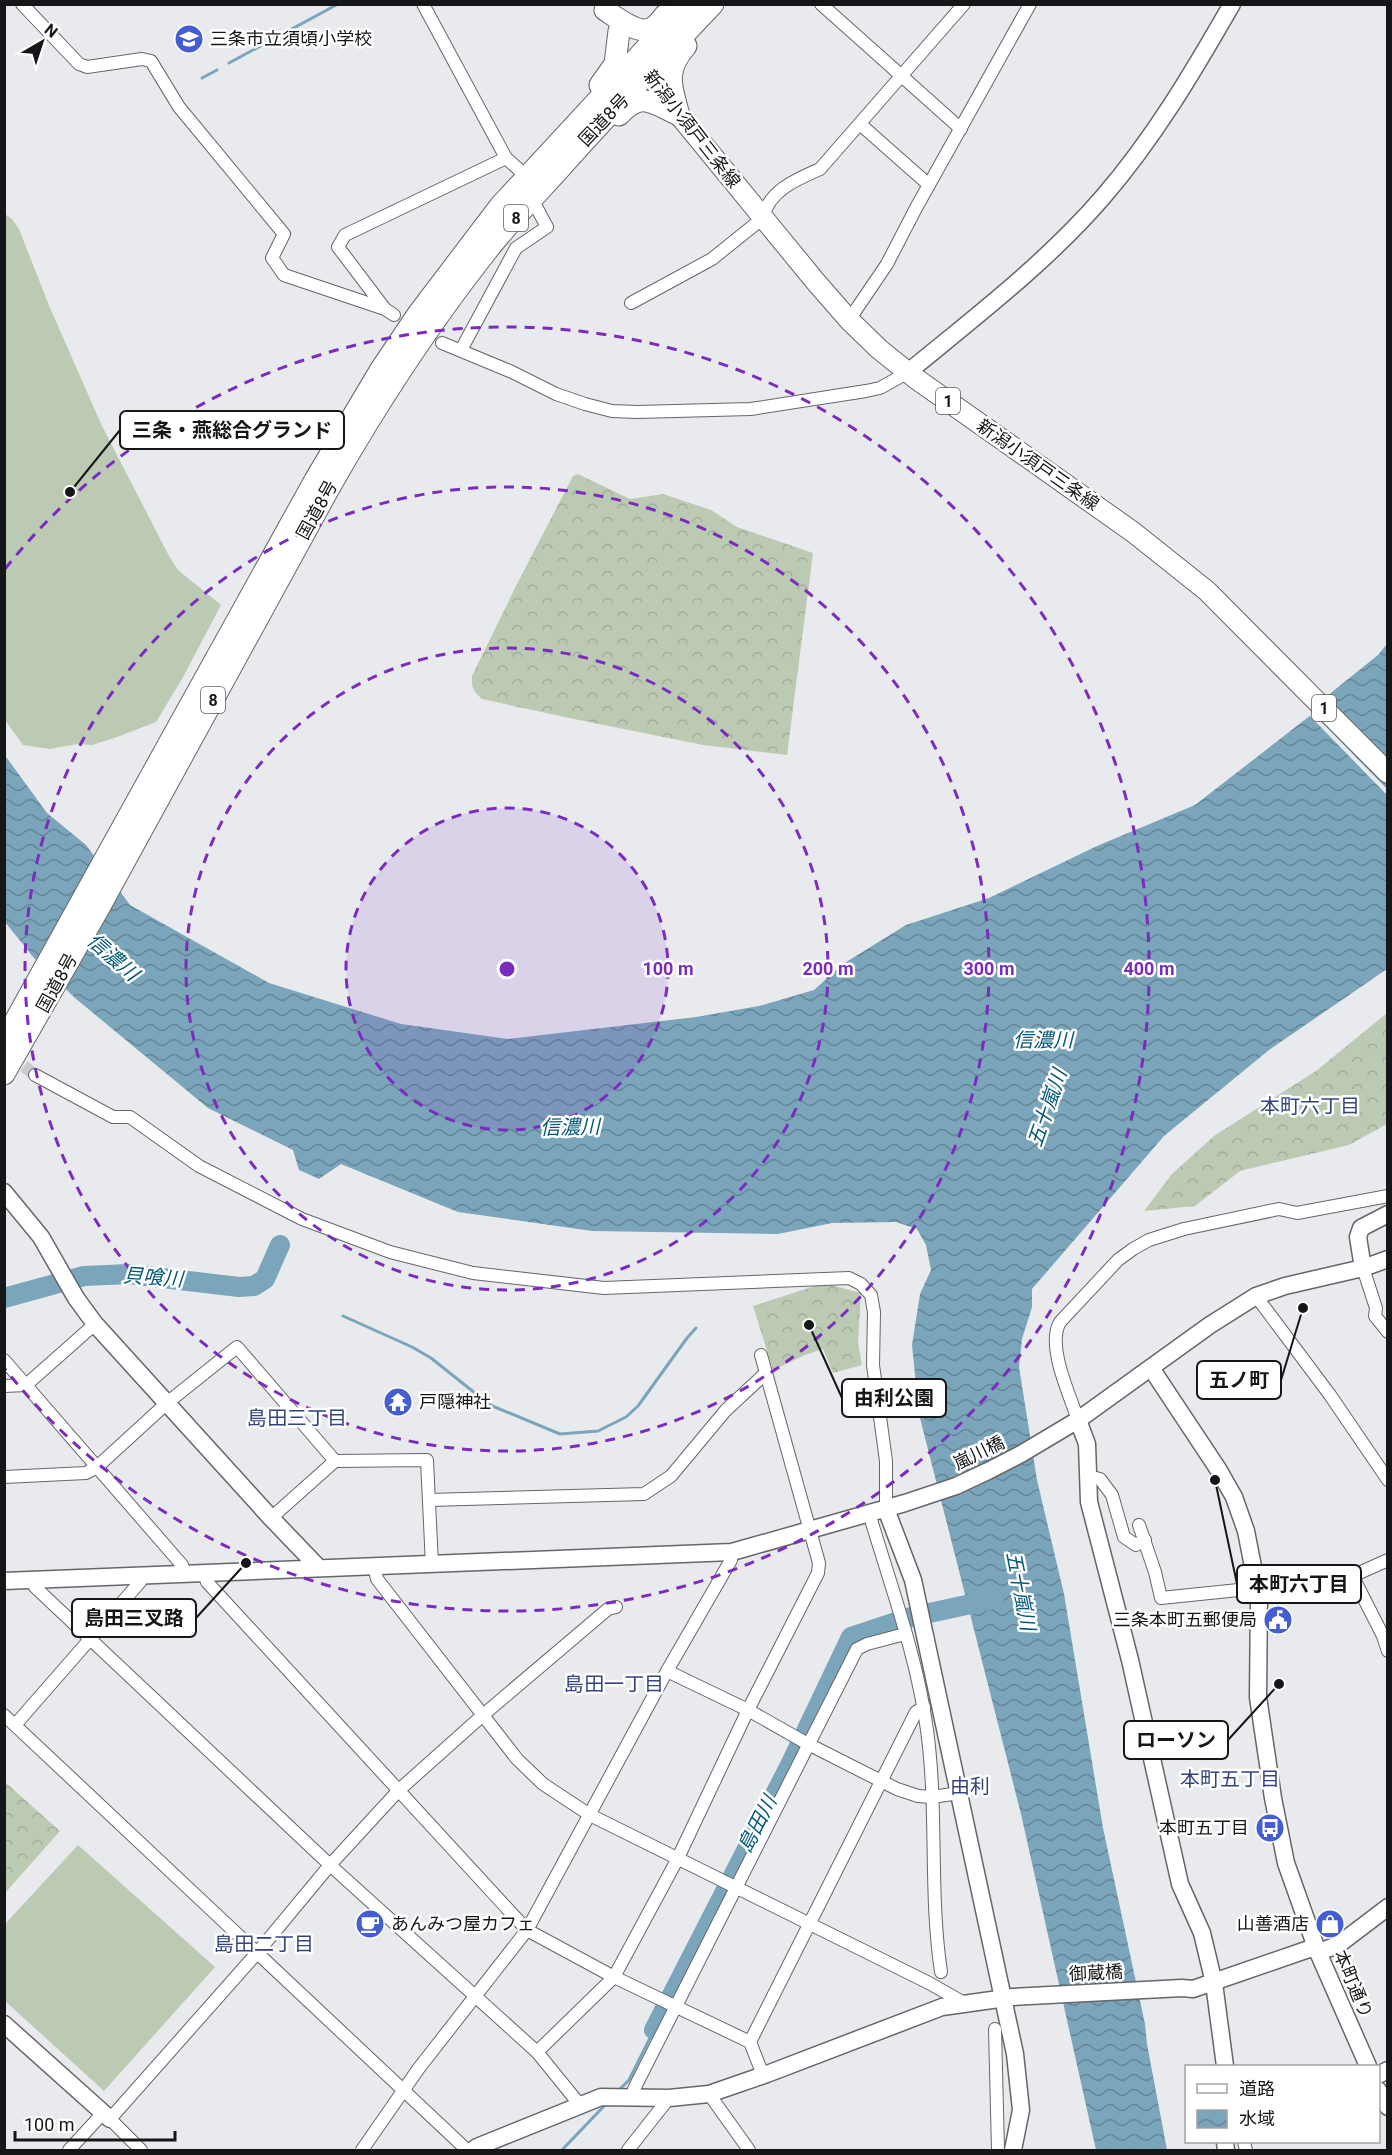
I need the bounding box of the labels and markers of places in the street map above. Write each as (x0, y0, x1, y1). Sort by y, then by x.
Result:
school or university icon: 三条市立須頃小学校 (173, 23, 205, 55)
place label: 三条市立須頃小学校 (210, 28, 372, 49)
callout: 三条・燕総合グランド (120, 411, 344, 449)
centre of rings (497, 959, 517, 979)
callout: 五ノ町 (1197, 1361, 1281, 1399)
callout: 由利公園 (842, 1379, 946, 1417)
temple icon: 戸隠神社 (382, 1386, 414, 1418)
place label: 戸隠神社 (419, 1391, 491, 1412)
callout: 本町六丁目 (1237, 1565, 1361, 1603)
callout: 島田三叉路 (72, 1599, 196, 1637)
public building icon: 三条本町五郵便局 (1262, 1604, 1294, 1636)
place label: 三条本町五郵便局 (1113, 1609, 1257, 1630)
callout: ローソン (1124, 1721, 1228, 1759)
bus stop icon: 本町五丁目 (1254, 1812, 1286, 1844)
place label: 本町五丁目 (1159, 1817, 1249, 1838)
cafe icon: あんみつ屋カフェ (354, 1908, 386, 1940)
shop icon: 山善酒店 (1314, 1908, 1346, 1940)
place label: あんみつ屋カフェ (391, 1913, 535, 1934)
place label: 山善酒店 (1237, 1913, 1309, 1934)

